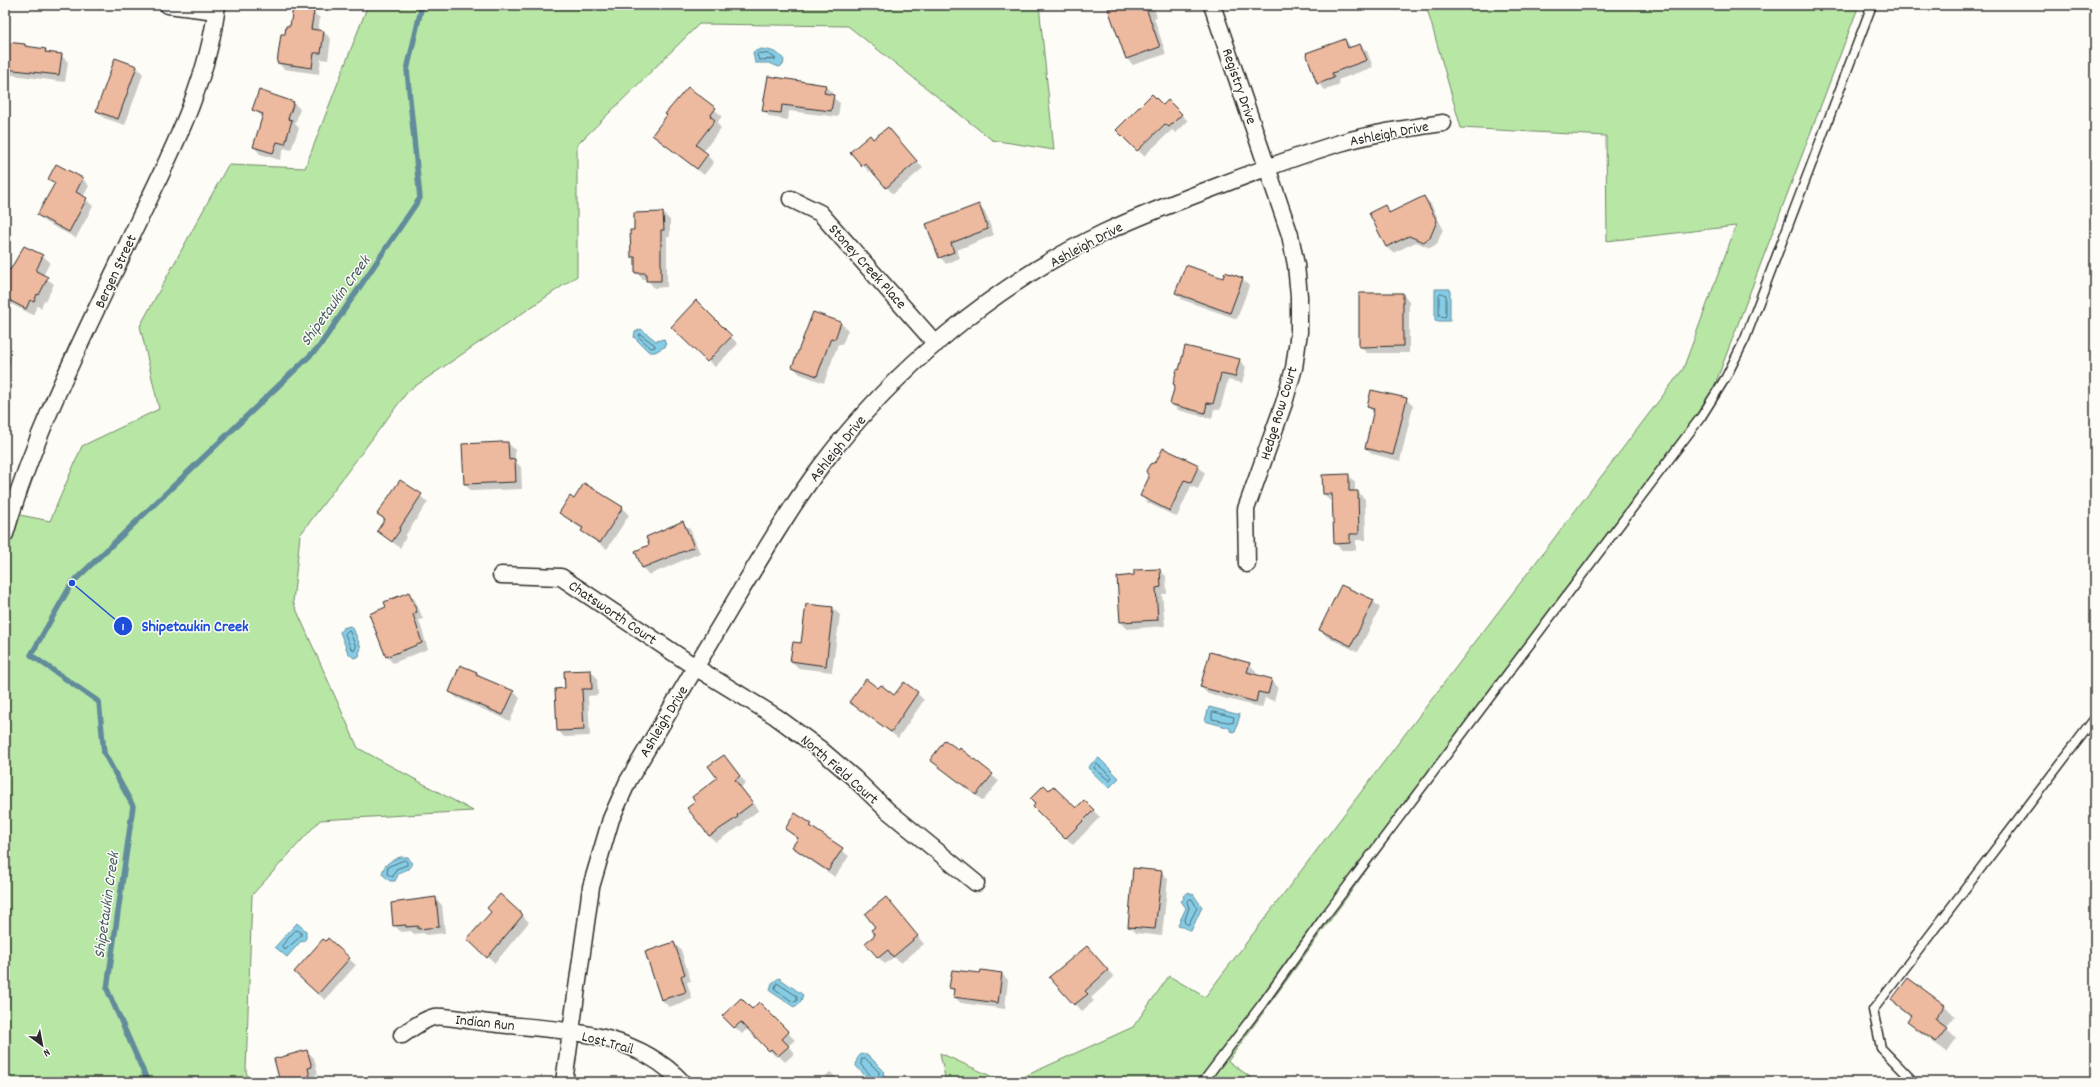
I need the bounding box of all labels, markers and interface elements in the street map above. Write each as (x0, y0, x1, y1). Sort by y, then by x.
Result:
street label: Registry Drive (1215, 46, 1262, 128)
street label: Ashleigh Drive (1348, 116, 1431, 153)
street label: Ashleigh Drive (1046, 217, 1128, 274)
street label: Stoney Creek Place (822, 220, 911, 315)
street label: Bergen Street (90, 231, 144, 312)
water label: Shipetaukin Creek (295, 250, 378, 352)
street label: Hedge Row Court (1255, 364, 1305, 463)
street label: Ashleigh Drive (805, 411, 873, 487)
street label: Chatsworth Court (563, 576, 661, 652)
callout: Shipetaukin Creek (113, 612, 256, 640)
text: Shipetaukin Creek (141, 616, 249, 639)
text: 1 (122, 619, 125, 636)
street label: Ashleigh Drive (635, 682, 695, 762)
street label: North Field Court (795, 730, 883, 811)
water label: Shipetaukin Creek (89, 849, 127, 960)
street label: Indian Run (454, 1010, 516, 1038)
north arrow (22, 1025, 62, 1065)
street label: Lost Trail (579, 1026, 636, 1062)
text: N (39, 1044, 53, 1060)

